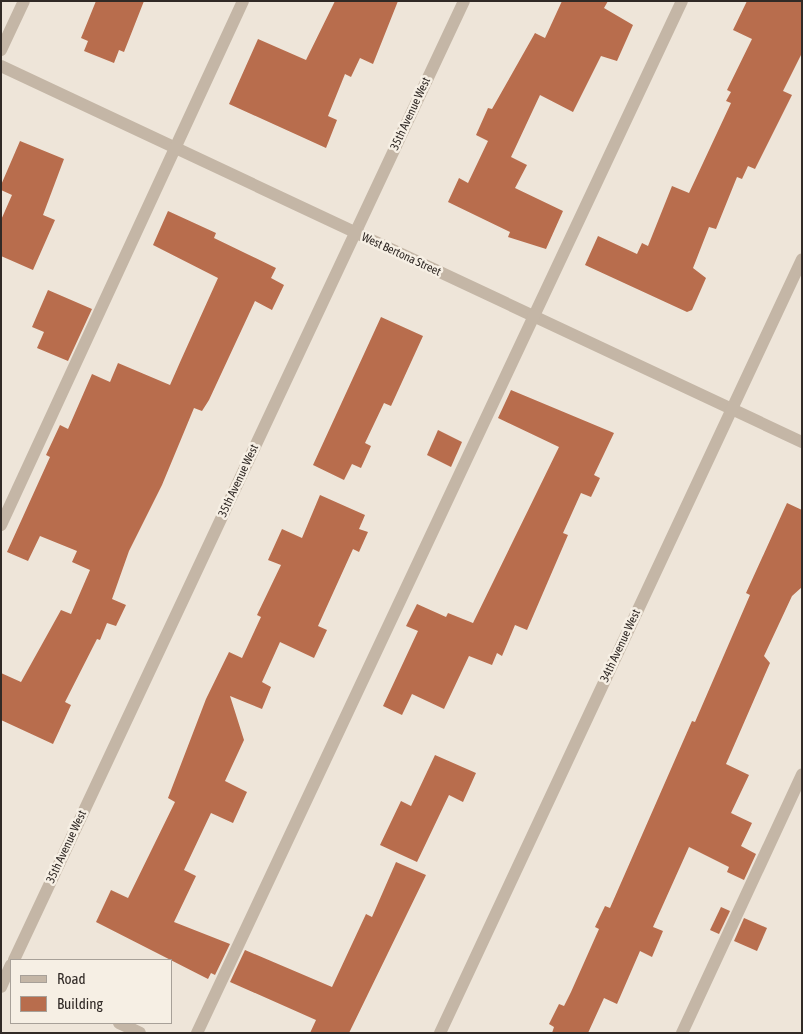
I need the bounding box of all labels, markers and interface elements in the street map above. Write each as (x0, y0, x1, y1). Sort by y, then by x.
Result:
street label: 35th Avenue West (388, 75, 434, 153)
street label: West Bertona Street (359, 230, 443, 280)
street label: 35th Avenue West (216, 442, 262, 520)
street label: 34th Avenue West (598, 607, 644, 685)
street label: 35th Avenue West (44, 808, 90, 886)
legend (10, 959, 172, 1024)
text: Road (57, 970, 86, 987)
text: Building (57, 995, 103, 1012)

